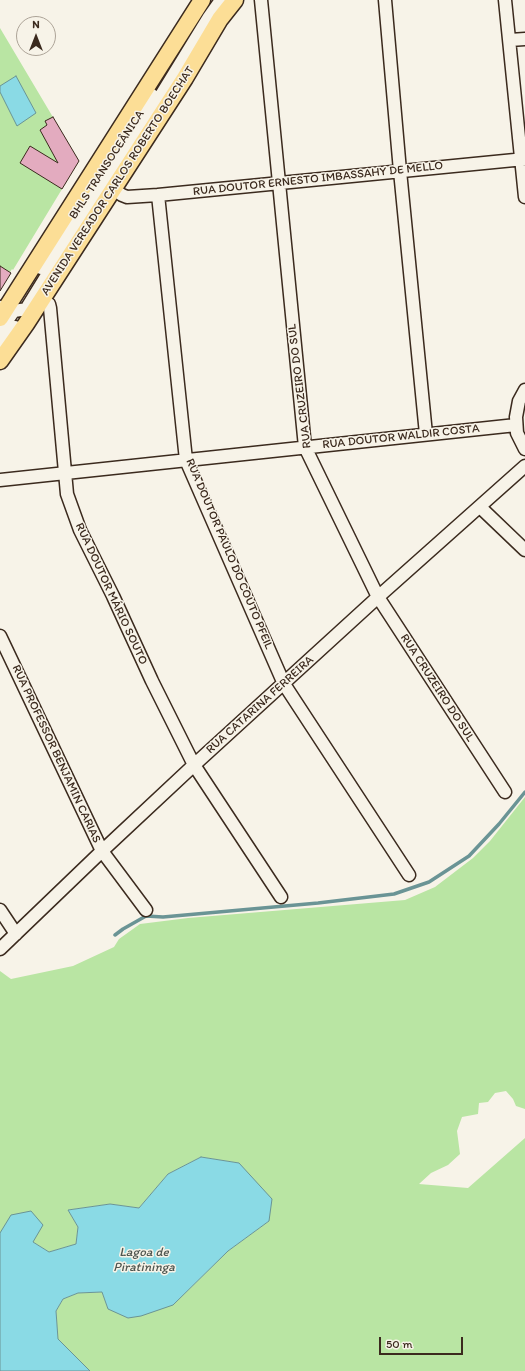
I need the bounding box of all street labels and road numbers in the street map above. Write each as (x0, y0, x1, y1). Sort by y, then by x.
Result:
street label: AVENIDA VEREADOR CARLOS ROBERTO BOECHAT (38, 64, 198, 298)
street label: BHLS TRANSOCEÂNICA (66, 108, 148, 222)
street label: RUA DOUTOR ERNESTO IMBASSAHY DE MELLO (192, 159, 444, 199)
street label: RUA CRUZEIRO DO SUL (285, 323, 315, 449)
street label: RUA DOUTOR WALDIR COSTA (322, 422, 480, 452)
street label: RUA DOUTOR PAULO DO COUTO PFEIL (182, 456, 276, 652)
street label: RUA DOUTOR MÁRIO SOUTO (72, 521, 150, 667)
street label: RUA CRUZEIRO DO SUL (397, 631, 477, 745)
street label: RUA CATARINA FERREIRA (203, 653, 317, 757)
street label: RUA PROFESSOR BENJAMIN CARIAS (8, 663, 104, 845)

